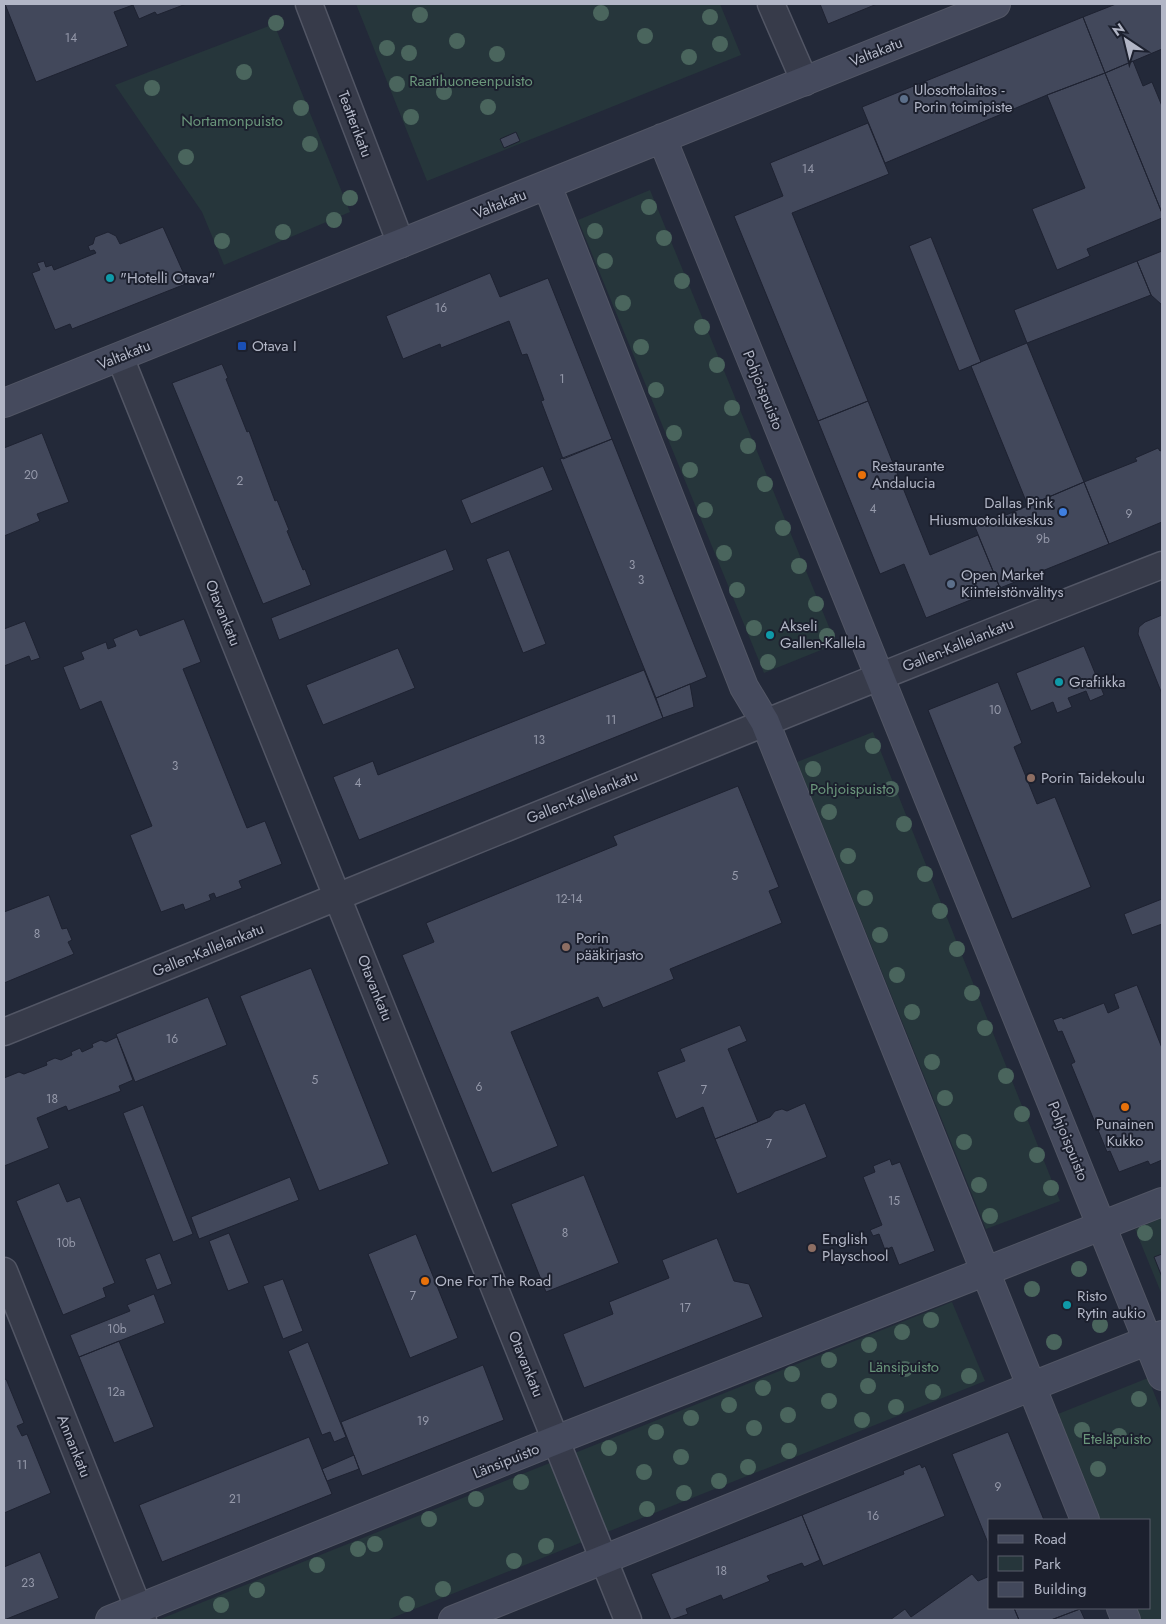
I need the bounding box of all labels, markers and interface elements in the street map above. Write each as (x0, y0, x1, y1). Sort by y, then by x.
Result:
north arrow (1101, 15, 1151, 65)
text: N (1108, 18, 1129, 41)
house number: 14 (65, 29, 77, 47)
street label: Valtakatu (846, 31, 906, 73)
park label: Raatihuoneenpuisto (409, 70, 533, 92)
place label: Ulosottolaitos - Porin toimipiste (914, 79, 1013, 118)
street label: Teatterikatu (332, 88, 378, 160)
marker: Ulosottolaitos - Porin toimipiste (898, 93, 910, 105)
park label: Nortamonpuisto (181, 110, 283, 132)
house number: 14 (802, 160, 814, 178)
street label: Valtakatu (470, 183, 530, 225)
place label: "Hotelli Otava" (120, 267, 215, 289)
marker: "Hotelli Otava" (104, 272, 116, 284)
house number: 16 (435, 299, 447, 317)
street label: Valtakatu (94, 334, 154, 376)
place label: Otava I (252, 335, 297, 357)
marker: Otava I (236, 340, 248, 352)
street label: Pohjoispuisto (737, 347, 789, 433)
house number: 1 (559, 370, 565, 388)
place label: Restaurante Andalucia (872, 455, 945, 494)
house number: 20 (24, 466, 38, 484)
marker: Restaurante Andalucia (856, 469, 868, 481)
house number: 2 (237, 472, 244, 490)
place label: Dallas Pink Hiusmuotoilukeskus (929, 492, 1053, 531)
house number: 4 (870, 500, 877, 518)
house number: 9 (1126, 505, 1133, 523)
marker: Dallas Pink Hiusmuotoilukeskus (1057, 506, 1069, 518)
house number: 9b (1036, 530, 1050, 548)
house number: 3 (629, 556, 636, 574)
place label: Open Market Kiinteistönvälitys (961, 564, 1063, 603)
house number: 3 (638, 571, 645, 589)
street label: Otavankatu (200, 577, 246, 649)
marker: Open Market Kiinteistönvälitys (945, 578, 957, 590)
street label: Gallen-Kallelankatu (899, 613, 1017, 677)
place label: Akseli Gallen-Kallela (780, 615, 865, 654)
marker: Akseli Gallen-Kallela (764, 629, 776, 641)
place label: Grafiikka (1069, 671, 1126, 693)
marker: Grafiikka (1053, 676, 1065, 688)
house number: 10 (989, 701, 1001, 719)
house number: 11 (606, 711, 616, 729)
house number: 13 (533, 731, 545, 749)
house number: 3 (172, 757, 179, 775)
street label: Gallen-Kallelankatu (523, 765, 641, 829)
place label: Porin Taidekoulu (1041, 767, 1145, 789)
marker: Porin Taidekoulu (1025, 772, 1037, 784)
house number: 4 (355, 774, 362, 792)
park label: Pohjoispuisto (810, 778, 894, 800)
house number: 5 (732, 867, 739, 885)
house number: 12-14 (555, 890, 583, 908)
street label: Gallen-Kallelankatu (149, 918, 267, 982)
house number: 8 (34, 925, 40, 943)
place label: Porin pääkirjasto (576, 927, 644, 966)
marker: Porin pääkirjasto (560, 941, 572, 953)
street label: Otavankatu (352, 952, 398, 1024)
house number: 16 (166, 1030, 178, 1048)
house number: 5 (312, 1071, 319, 1089)
house number: 6 (476, 1078, 483, 1096)
house number: 7 (701, 1081, 708, 1099)
house number: 18 (46, 1090, 58, 1108)
street label: Pohjoispuisto (1042, 1098, 1094, 1184)
marker: Punainen Kukko (1119, 1101, 1131, 1113)
place label: Punainen Kukko (1096, 1113, 1154, 1152)
house number: 7 (766, 1135, 773, 1153)
house number: 15 (888, 1192, 900, 1210)
house number: 8 (562, 1224, 568, 1242)
place label: English Playschool (822, 1228, 888, 1267)
house number: 10b (56, 1234, 76, 1252)
marker: English Playschool (806, 1242, 818, 1254)
place label: One For The Road (435, 1270, 551, 1292)
marker: One For The Road (419, 1275, 431, 1287)
place label: Risto Rytin aukio (1077, 1285, 1146, 1324)
house number: 7 (410, 1287, 417, 1305)
house number: 17 (679, 1299, 692, 1317)
marker: Risto Rytin aukio (1061, 1299, 1073, 1311)
house number: 10b (107, 1320, 127, 1338)
street label: Otavankatu (503, 1328, 549, 1400)
park label: Länsipuisto (869, 1356, 939, 1378)
house number: 12a (107, 1383, 125, 1401)
street label: Annankatu (51, 1411, 97, 1481)
house number: 19 (417, 1412, 429, 1430)
park label: Eteläpuisto (1083, 1428, 1151, 1450)
street label: Länsipuisto (469, 1438, 543, 1484)
house number: 11 (17, 1456, 27, 1474)
house number: 9 (995, 1478, 1002, 1496)
house number: 21 (229, 1490, 241, 1508)
house number: 16 (867, 1507, 879, 1525)
legend (988, 1519, 1151, 1609)
text: Road (1034, 1528, 1066, 1550)
text: Park (1034, 1553, 1061, 1575)
house number: 18 (715, 1562, 727, 1580)
house number: 23 (21, 1574, 35, 1592)
text: Building (1034, 1578, 1086, 1600)

